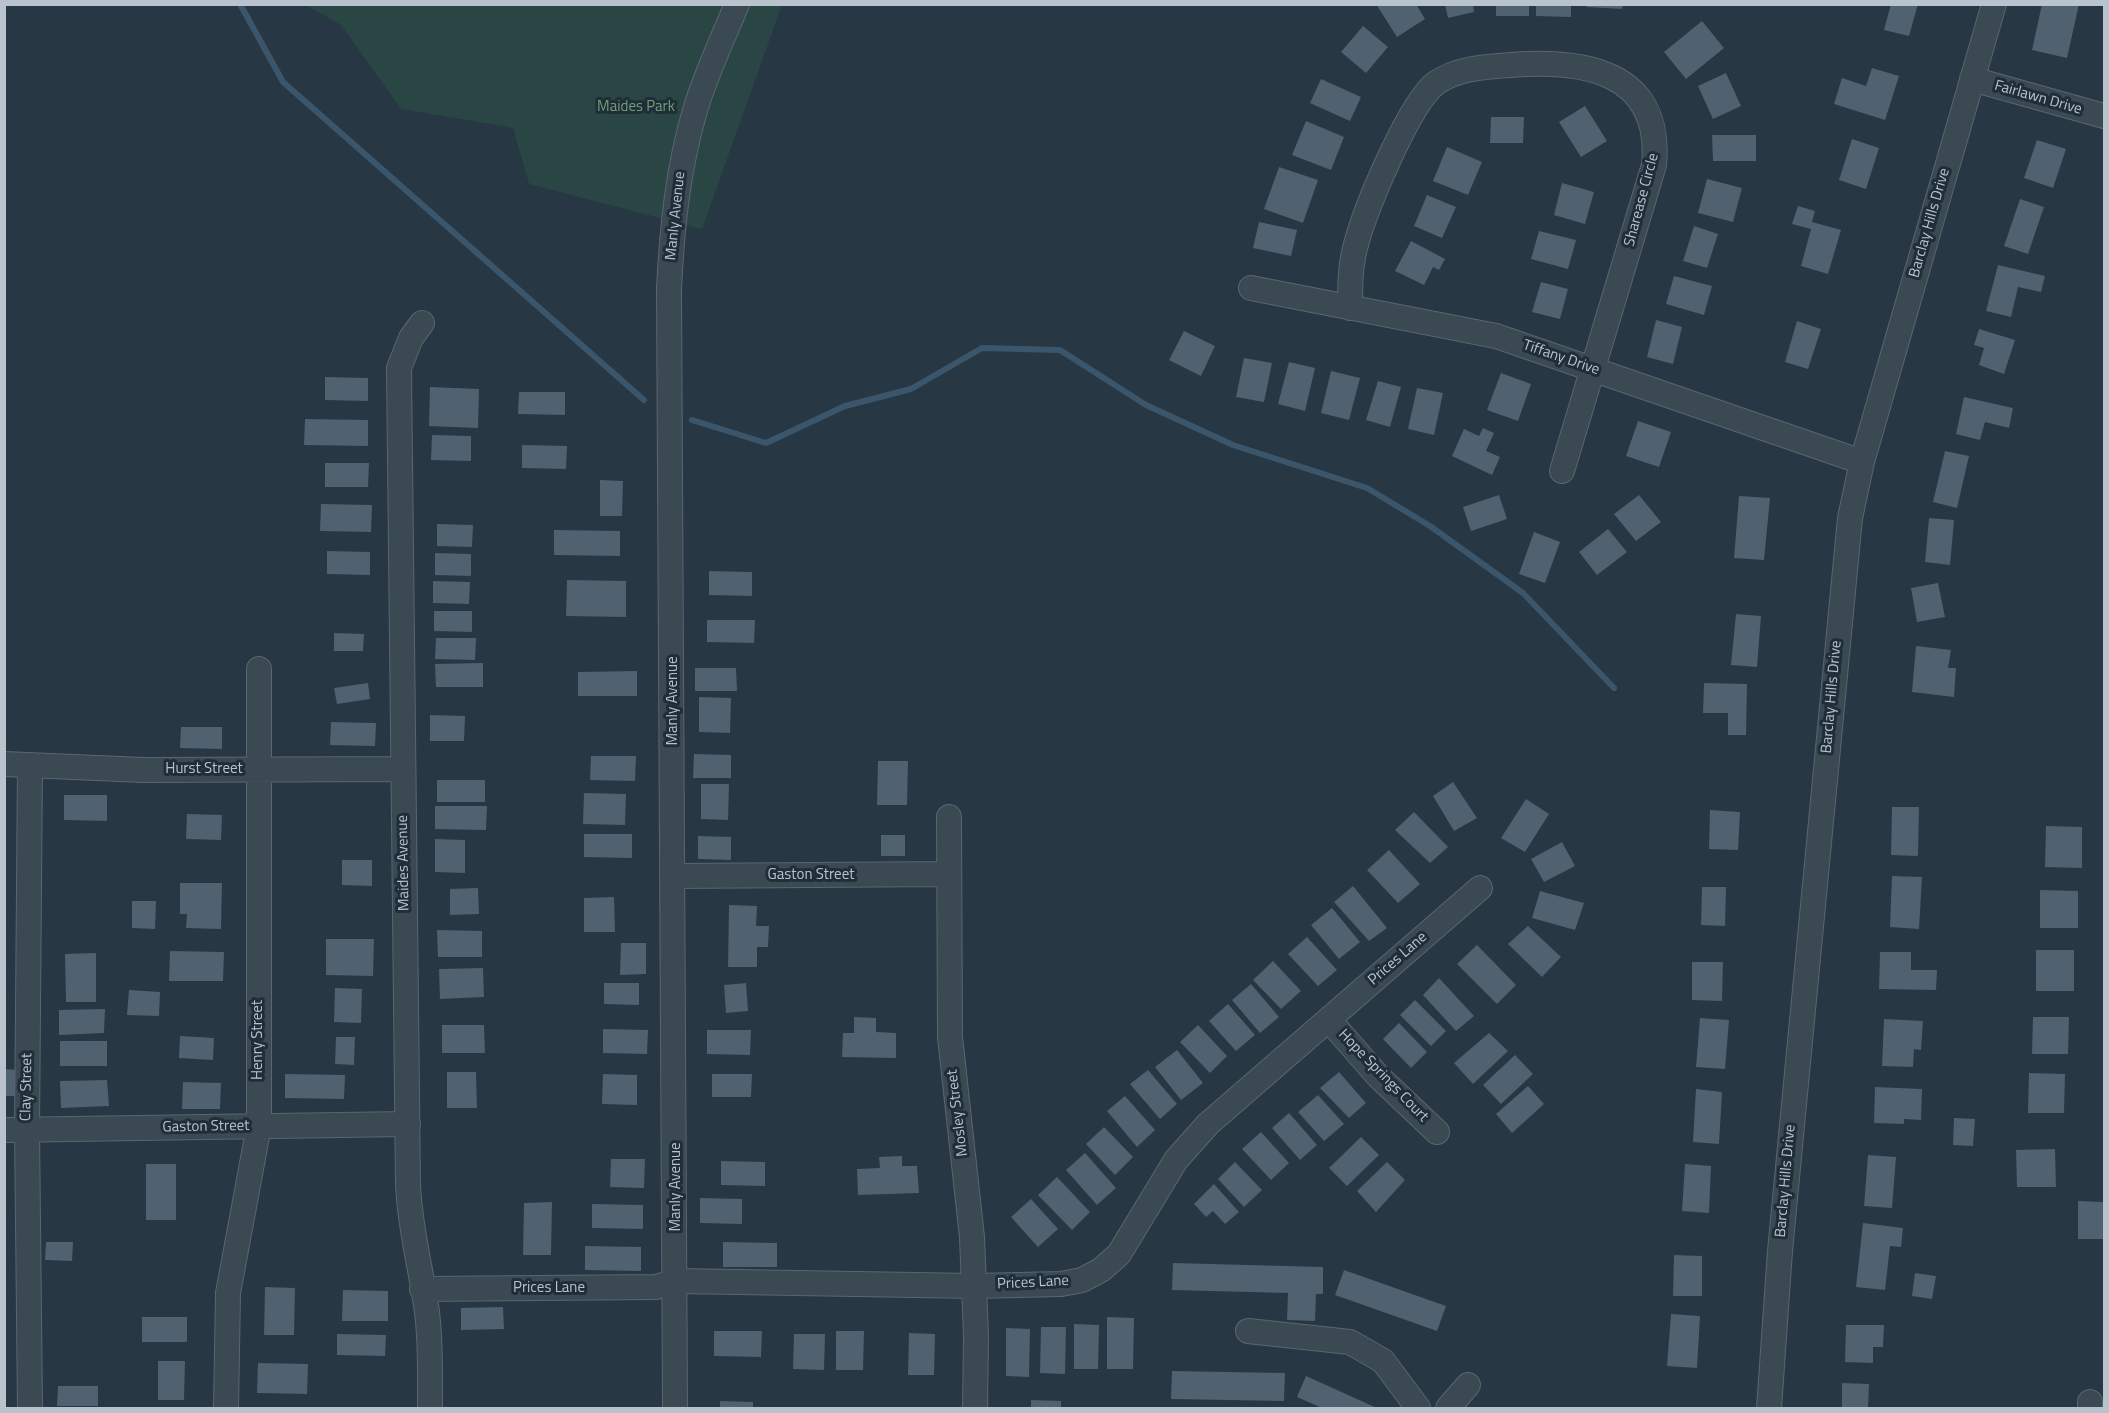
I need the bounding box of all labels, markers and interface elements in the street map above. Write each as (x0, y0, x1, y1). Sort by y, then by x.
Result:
street label: Fairlawn Drive (1992, 77, 2084, 119)
park label: Maides Park (597, 98, 675, 116)
street label: Sharease Circle (1621, 151, 1663, 249)
street label: Barclay Hills Drive (1906, 166, 1954, 280)
street label: Manly Avenue (662, 171, 690, 261)
street label: Tiffany Drive (1520, 336, 1602, 380)
street label: Barclay Hills Drive (1818, 640, 1846, 754)
street label: Manly Avenue (664, 656, 682, 746)
street label: Hurst Street (165, 760, 243, 778)
street label: Maides Avenue (394, 815, 414, 911)
street label: Gaston Street (768, 866, 854, 884)
street label: Prices Lane (1365, 929, 1431, 989)
street label: Henry Street (249, 1000, 267, 1080)
street label: Hope Springs Court (1334, 1026, 1432, 1126)
street label: Clay Street (17, 1053, 37, 1121)
street label: Mosley Street (944, 1068, 972, 1158)
street label: Gaston Street (162, 1117, 250, 1137)
street label: Barclay Hills Drive (1772, 1124, 1800, 1238)
street label: Manly Avenue (667, 1142, 685, 1232)
street label: Prices Lane (997, 1272, 1069, 1294)
street label: Prices Lane (513, 1279, 585, 1297)

